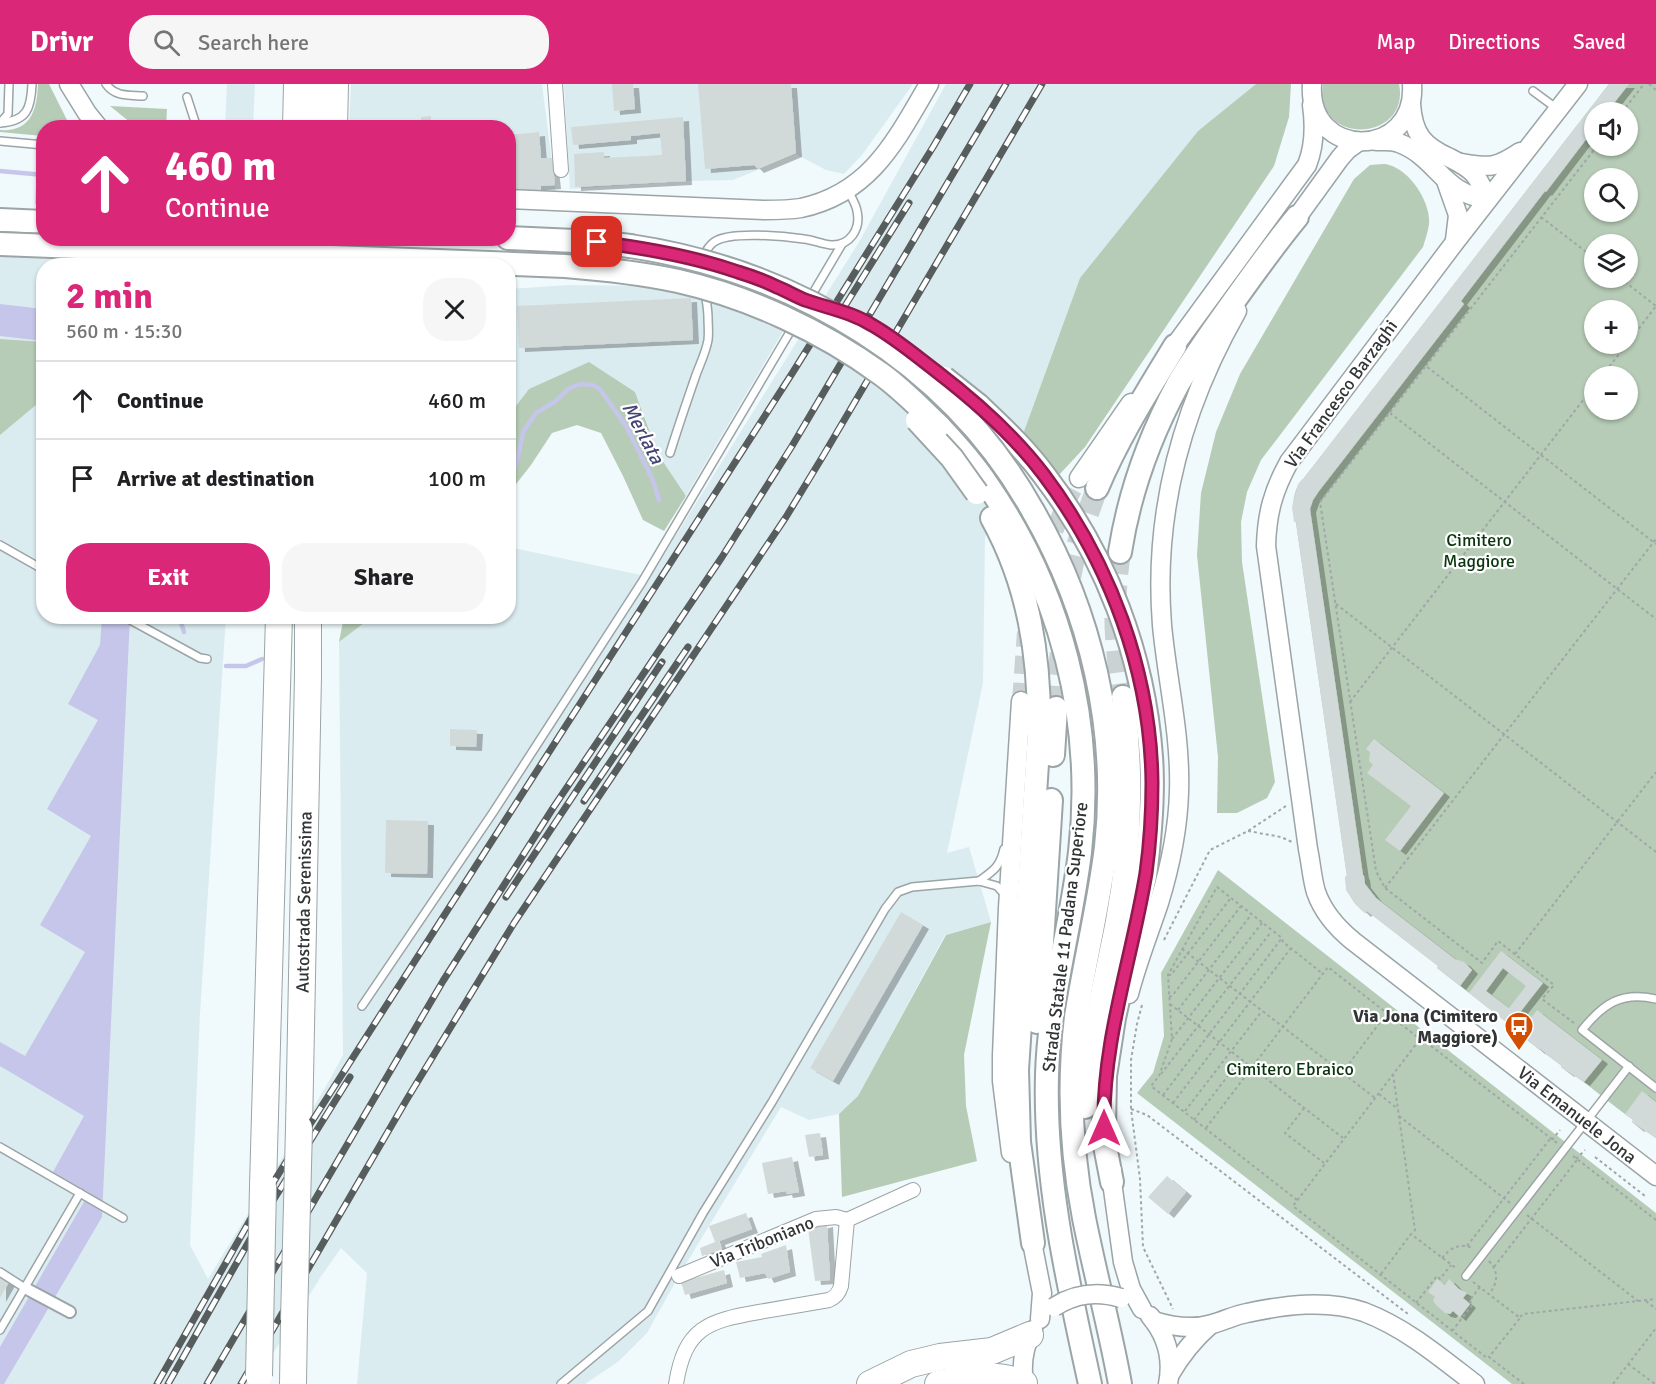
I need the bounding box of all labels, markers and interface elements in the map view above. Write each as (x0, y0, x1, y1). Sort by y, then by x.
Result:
search box (129, 15, 549, 69)
text: Drivr (30, 25, 93, 59)
icon: search (150, 26, 183, 59)
text: Search here (198, 29, 309, 56)
text: Map (1377, 29, 1415, 55)
text: Directions (1448, 29, 1540, 55)
text: Saved (1573, 29, 1626, 55)
map controls (1584, 102, 1638, 420)
button: sound (1584, 102, 1638, 156)
text: 460 m (165, 141, 276, 192)
icon: ahead (66, 144, 144, 222)
button: search (1584, 168, 1638, 222)
text: Continue (165, 192, 270, 225)
pin (571, 216, 622, 267)
icon: arrive (580, 225, 613, 258)
button: layers (1584, 234, 1638, 288)
text: 2 min (66, 274, 153, 319)
button: close (423, 278, 486, 341)
button: + (1584, 300, 1638, 354)
street label: Via Francesco Barzaghi (1280, 316, 1402, 472)
text: 560 m · 15:30 (66, 319, 182, 344)
button: − (1584, 366, 1638, 420)
icon: ahead (66, 384, 99, 417)
text: Continue (117, 387, 204, 414)
text: 460 m (428, 387, 486, 414)
water label: Merlata (616, 398, 670, 469)
icon: arrive (66, 462, 99, 495)
text: Arrive at destination (117, 465, 314, 492)
text: 100 m (428, 465, 486, 492)
park label: Cimitero Maggiore (1443, 529, 1515, 572)
button: Exit (66, 543, 270, 612)
button: Share (282, 543, 486, 612)
street label: Strada Statale 11 Padana Superiore (1038, 801, 1092, 1073)
street label: Autostrada Serenissima (291, 811, 317, 993)
place label: Via Jona (Cimitero Maggiore) (1353, 1005, 1498, 1048)
bus stop icon: Via Jona (Cimitero Maggiore) (1503, 1010, 1535, 1052)
park label: Cimitero Ebraico (1226, 1058, 1354, 1080)
street label: Via Emanuele Jona (1513, 1062, 1641, 1168)
position arrow (1072, 1096, 1136, 1160)
street label: Via Triboniano (707, 1211, 817, 1273)

